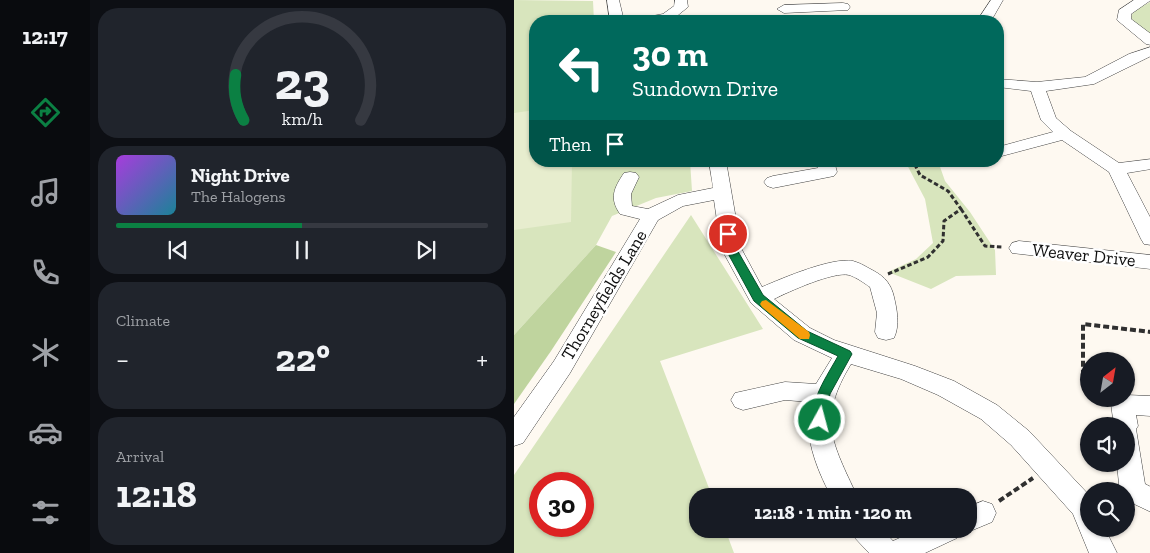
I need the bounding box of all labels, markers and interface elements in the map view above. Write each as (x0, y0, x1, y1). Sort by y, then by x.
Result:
text: 12:17 (22, 23, 68, 50)
text: 30 m (632, 33, 708, 75)
icon: left (549, 35, 614, 100)
text: 23 (274, 50, 330, 112)
text: Sundown Drive (632, 75, 778, 102)
icon: directions (28, 95, 63, 130)
text: km/h (282, 108, 322, 130)
icon: arrive (601, 130, 629, 158)
text: Then (549, 133, 591, 156)
text: Night Drive (191, 164, 290, 187)
icon: music (28, 175, 63, 210)
text: The Halogens (191, 187, 286, 206)
pin (707, 213, 749, 255)
icon: arrive (714, 220, 742, 248)
street label: Thorneyfields Lane (556, 226, 652, 364)
icon: previous (164, 236, 192, 264)
icon: pause (288, 236, 316, 264)
icon: next (412, 236, 440, 264)
street label: Weaver Drive (1031, 239, 1137, 271)
icon: phone (28, 255, 63, 290)
text: Climate (116, 311, 170, 330)
icon: climate (28, 335, 63, 370)
text: 22° (275, 335, 330, 381)
text: − (116, 343, 129, 376)
text: + (476, 343, 488, 376)
north arrow (1080, 352, 1135, 408)
map controls (1080, 352, 1135, 537)
position arrow (793, 393, 845, 445)
icon: car (28, 415, 63, 450)
button: sound (1080, 417, 1135, 472)
text: Arrival (116, 447, 164, 466)
text: 12:18 (116, 471, 197, 517)
speed limit sign: 30 (529, 472, 594, 537)
button: search (1080, 482, 1135, 537)
icon: filters (28, 495, 63, 530)
text: 12:18 · 1 min · 120 m (754, 501, 912, 524)

